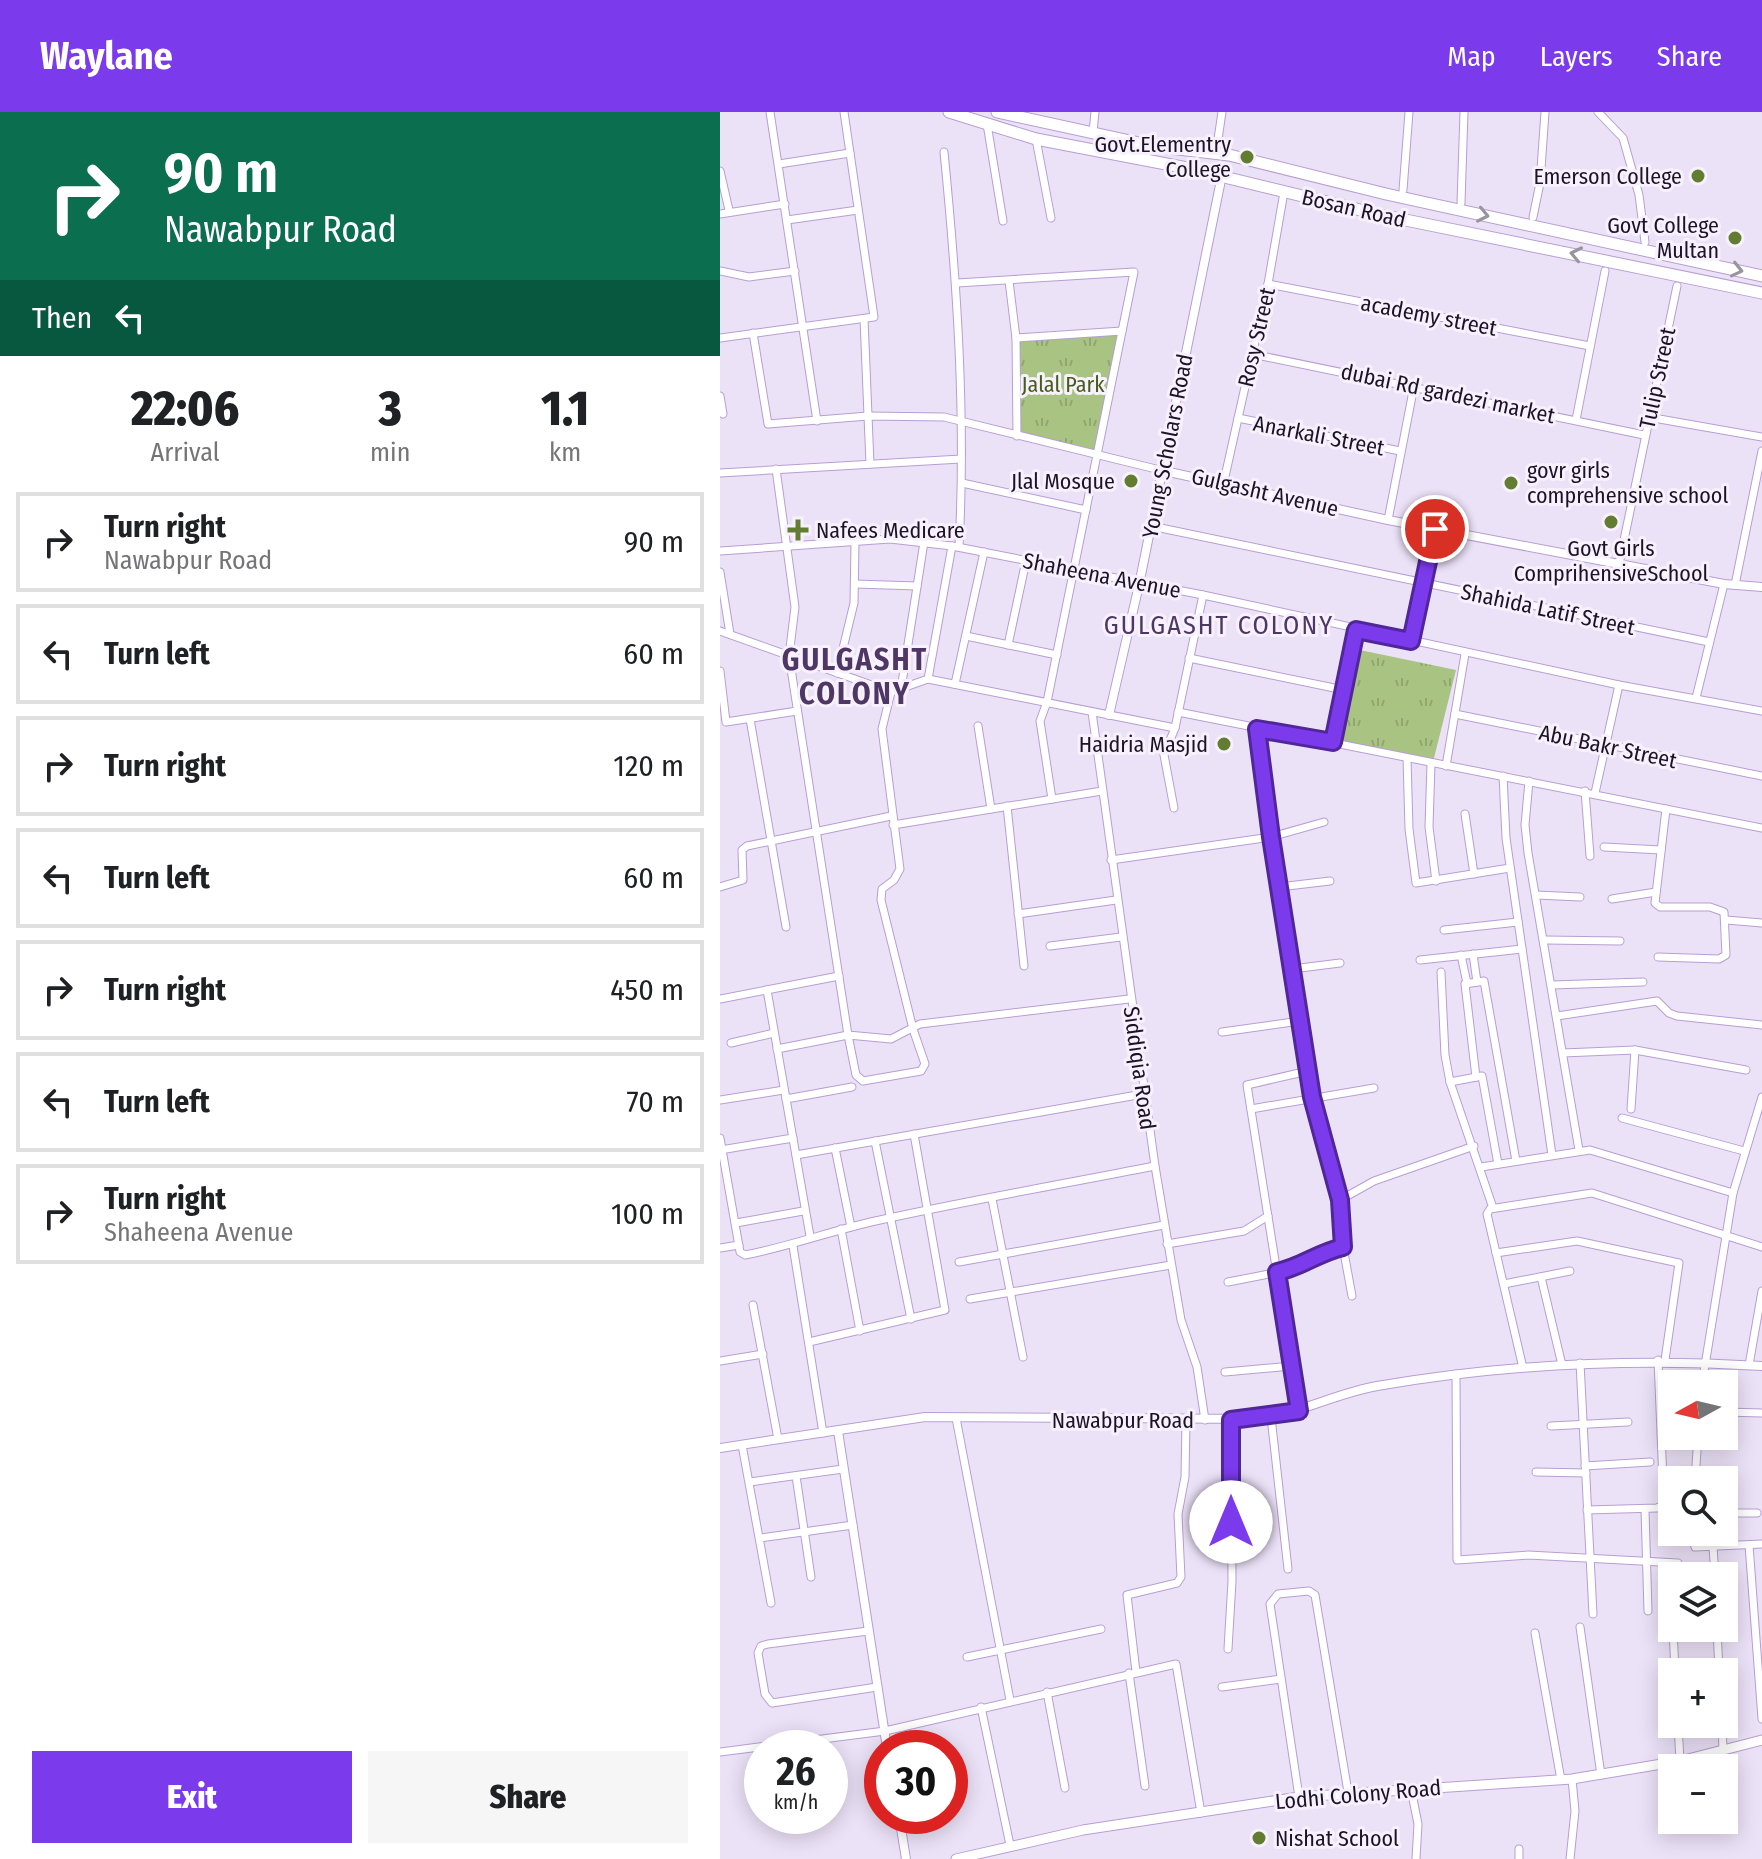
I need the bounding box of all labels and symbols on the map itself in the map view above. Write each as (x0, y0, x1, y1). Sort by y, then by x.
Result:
place label: Govt.Elementry College (1094, 131, 1231, 183)
marker: Govt.Elementry College (1238, 148, 1256, 166)
place label: Emerson College (1533, 163, 1682, 190)
marker: Emerson College (1689, 167, 1707, 185)
street label: Bosan Road (1299, 183, 1409, 234)
one-way arrow (1476, 206, 1490, 223)
place label: Govt College Multan (1607, 212, 1719, 264)
marker: Govt College Multan (1726, 229, 1744, 247)
one-way arrow (1570, 246, 1583, 263)
one-way arrow (1730, 261, 1744, 278)
street label: Rosy Street (1232, 284, 1281, 390)
street label: academy street (1359, 289, 1500, 342)
street label: Tulip Street (1634, 324, 1682, 431)
street label: Young Scholars Road (1136, 352, 1199, 541)
street label: dubai Rd gardezi market (1338, 358, 1558, 430)
park label: Jalal Park (1022, 371, 1105, 398)
street label: Anarkali Street (1251, 410, 1387, 462)
place label: govr girls comprehensive school (1527, 457, 1728, 509)
street label: Gulgasht Avenue (1189, 462, 1341, 523)
place label: Jlal Mosque (1011, 468, 1115, 495)
marker: Jlal Mosque (1122, 472, 1140, 490)
marker: govr girls comprehensive school (1502, 474, 1520, 492)
pin (1401, 495, 1469, 563)
marker: Govt Girls ComprihensiveSchool (1602, 513, 1620, 531)
place label: Nafees Medicare (816, 517, 965, 544)
marker: Nafees Medicare (787, 519, 809, 541)
place label: Govt Girls ComprihensiveSchool (1514, 535, 1708, 587)
street label: Shaheena Avenue (1021, 547, 1183, 604)
street label: Shahida Latif Street (1458, 578, 1638, 641)
district label: GULGASHT COLONY (1104, 610, 1334, 641)
district label: GULGASHT COLONY (782, 642, 928, 712)
street label: Abu Bakr Street (1537, 719, 1680, 774)
place label: Haidria Masjid (1079, 731, 1208, 758)
marker: Haidria Masjid (1215, 735, 1233, 753)
street label: Siddiqia Road (1117, 1005, 1162, 1132)
north arrow (1658, 1370, 1738, 1450)
street label: Nawabpur Road (1052, 1407, 1194, 1434)
position arrow (1189, 1480, 1273, 1564)
speed limit sign: 30 (864, 1730, 968, 1834)
street label: Lodhi Colony Road (1274, 1774, 1442, 1815)
place label: Nishat School (1275, 1825, 1399, 1852)
marker: Nishat School (1250, 1829, 1268, 1847)

